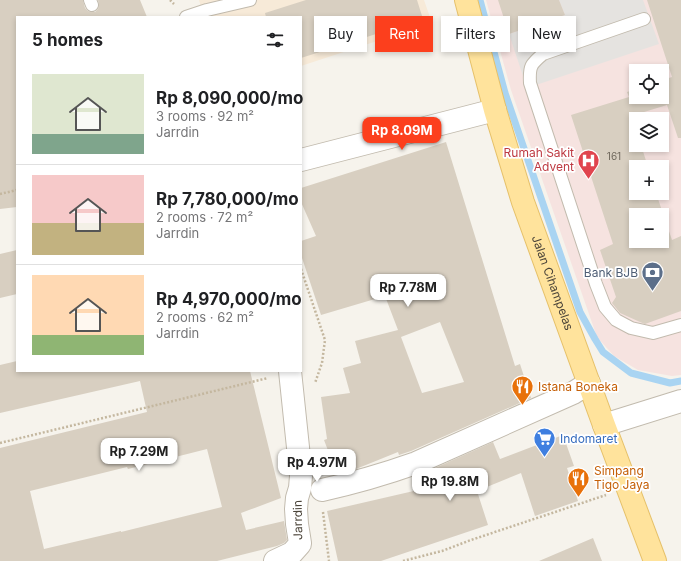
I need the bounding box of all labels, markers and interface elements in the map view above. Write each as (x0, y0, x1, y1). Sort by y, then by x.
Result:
chip: Buy (314, 16, 367, 52)
chip: Rent (375, 16, 433, 52)
chip: Filters (441, 16, 510, 52)
chip: New (518, 16, 576, 52)
icon: filters (264, 29, 286, 51)
text: 5 homes (32, 30, 103, 50)
map controls (629, 64, 669, 248)
button: locate (629, 64, 669, 104)
text: Rp 8,090,000/mo (156, 88, 303, 108)
icon: home (64, 90, 112, 138)
text: 3 rooms · 92 m² (156, 108, 254, 124)
button: layers (629, 112, 669, 152)
pin: Rp 8.09M (361, 117, 443, 151)
text: Rp 8.09M (371, 122, 433, 138)
text: Jarrdin (156, 124, 199, 140)
place label: Rumah Sakit Advent (504, 145, 574, 174)
hospital icon: Rumah Sakit Advent (576, 147, 602, 180)
house number: 161 (607, 150, 621, 162)
button: + (629, 160, 669, 200)
text: Rp 7,780,000/mo (156, 189, 299, 209)
icon: home (64, 191, 112, 239)
button: − (629, 208, 669, 248)
text: 2 rooms · 72 m² (156, 209, 253, 225)
text: Jarrdin (156, 225, 199, 241)
street label: Jalan Cihampelas (529, 233, 577, 332)
bank icon: Bank BJB (640, 260, 666, 293)
place label: Bank BJB (584, 265, 638, 280)
pin: Rp 7.78M (367, 274, 449, 308)
text: Rp 7.78M (379, 279, 437, 295)
text: Rp 4,970,000/mo (156, 289, 302, 309)
icon: home (64, 291, 112, 339)
text: 2 rooms · 62 m² (156, 309, 254, 325)
text: Jarrdin (156, 325, 199, 341)
restaurant icon: Istana Boneka (510, 374, 536, 407)
place label: Istana Boneka (538, 379, 618, 394)
supermarket icon: Indomaret (531, 426, 557, 459)
place label: Indomaret (560, 431, 617, 446)
pin: Rp 7.29M (98, 438, 180, 472)
text: Rp 7.29M (110, 443, 168, 459)
pin: Rp 4.97M (276, 449, 358, 483)
text: Rp 4.97M (287, 454, 347, 470)
place label: Simpang Tigo Jaya (594, 463, 649, 492)
restaurant icon: Simpang Tigo Jaya (566, 465, 592, 498)
pin: Rp 19.8M (409, 468, 491, 502)
text: Rp 19.8M (421, 473, 479, 489)
street label: Jarrdin (290, 500, 305, 540)

